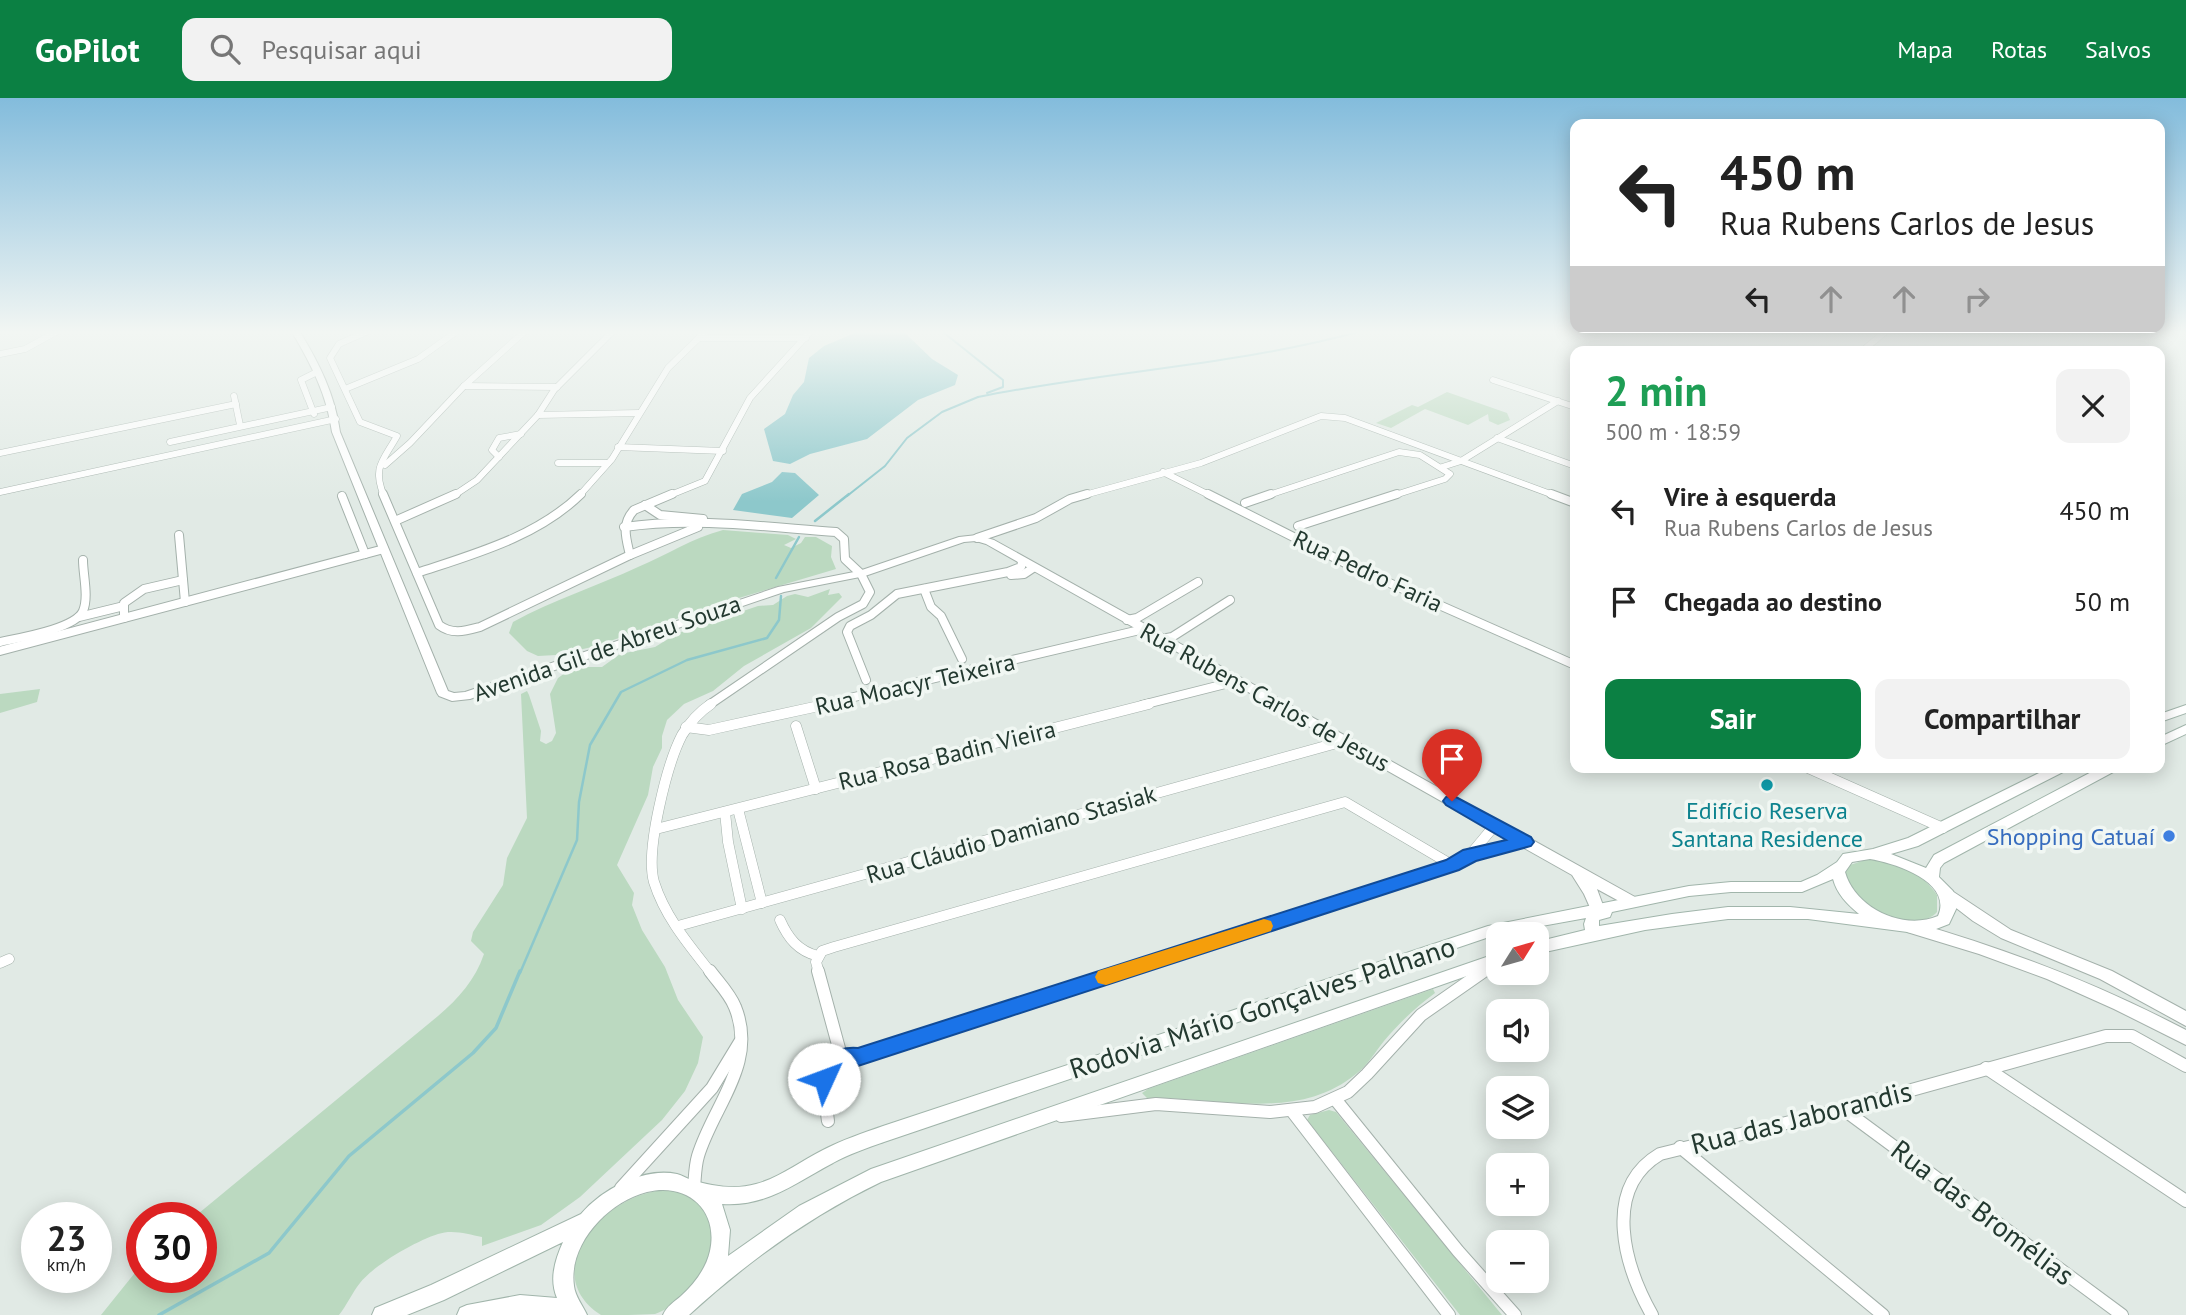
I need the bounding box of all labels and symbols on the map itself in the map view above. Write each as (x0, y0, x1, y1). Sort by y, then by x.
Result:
street label: Rua Pedro Faria (1288, 523, 1448, 619)
street label: Avenida Gil de Abreu Souza (469, 588, 745, 708)
street label: Rua Rubens Carlos de Jesus (1135, 615, 1395, 779)
street label: Rua Moacyr Teixeira (812, 646, 1018, 722)
street label: Rua Rosa Badin Vieira (835, 713, 1059, 797)
pin (1422, 729, 1482, 801)
marker: Edifício Reserva Santana Residence (1759, 777, 1775, 793)
street label: Rua Cláudio Damiano Stasiak (863, 778, 1160, 890)
place label: Edifício Reserva Santana Residence (1671, 795, 1863, 854)
place label: Shopping Catuaí (1987, 821, 2155, 852)
marker: Shopping Catuaí (2161, 828, 2177, 844)
north arrow (1486, 922, 1549, 985)
street label: Rodovia Mário Gonçalves Palhano (1065, 927, 1459, 1087)
position arrow (787, 1042, 861, 1116)
street label: Rua das Jaborandis (1687, 1072, 1915, 1162)
street label: Rua das Bromélias (1884, 1131, 2082, 1293)
speed limit sign: 30 (126, 1202, 217, 1293)

